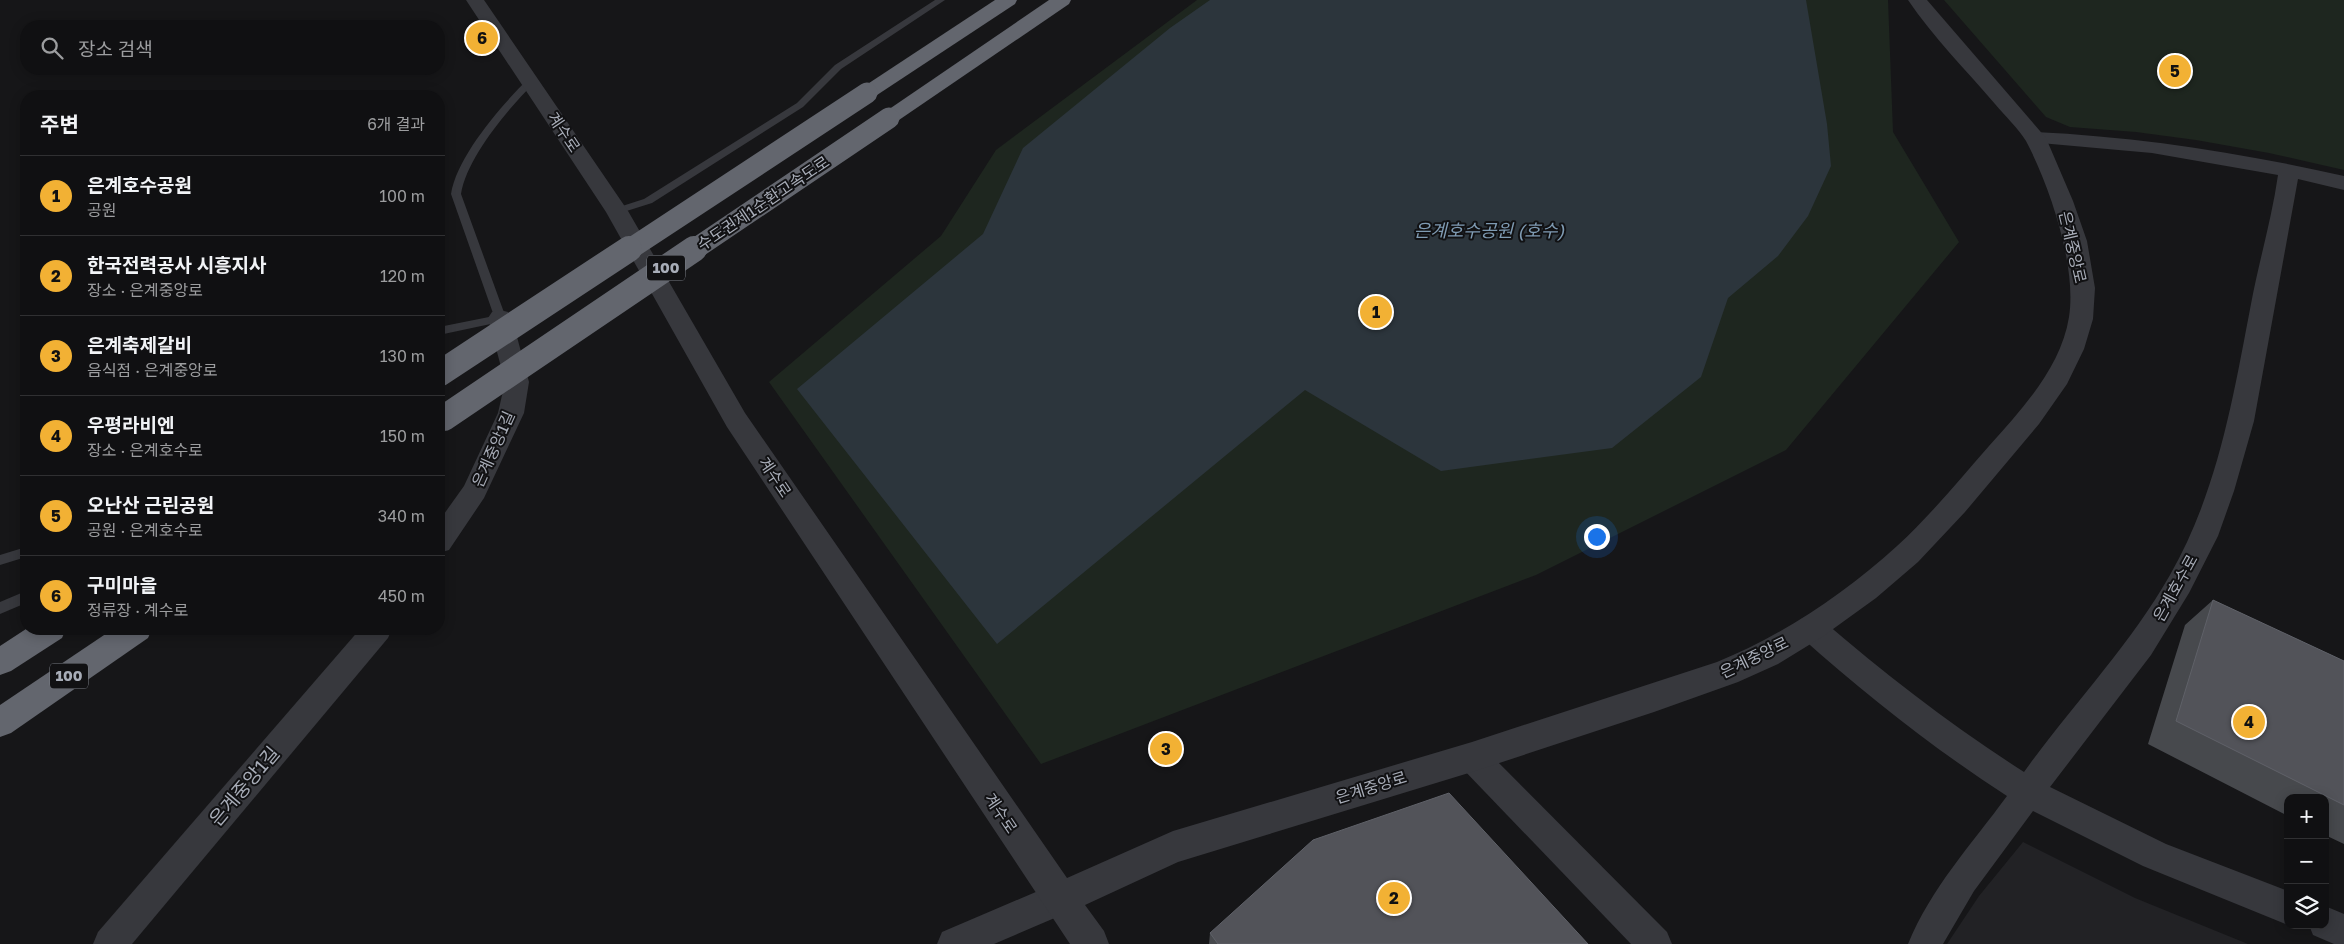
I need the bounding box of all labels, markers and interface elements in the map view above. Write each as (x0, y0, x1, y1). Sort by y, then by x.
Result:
pin: 6 (466, 19, 498, 57)
search box (20, 20, 445, 75)
icon: search (38, 34, 66, 62)
text: 장소 검색 (78, 37, 153, 60)
pin: 5 (2159, 52, 2191, 90)
street label: 계수로 (543, 108, 585, 156)
text: 주변 (40, 111, 79, 137)
text: 6개 결과 (367, 114, 425, 134)
street label: 수도권제1순환고속도로 (693, 151, 833, 255)
text: 은계호수공원 (87, 173, 192, 196)
text: 1 (52, 186, 60, 206)
text: 100 m (379, 186, 425, 206)
text: 공원 (87, 200, 116, 220)
street label: 은계중앙로 (2055, 209, 2091, 285)
water label: 은계호수공원 (호수) (1414, 219, 1564, 241)
text: 한국전력공사 시흥지사 (87, 253, 267, 276)
road number: 100 (647, 256, 685, 280)
text: 2 (51, 266, 61, 286)
text: 120 m (380, 266, 425, 286)
text: 장소 · 은계중앙로 (87, 280, 203, 300)
pin: 1 (1360, 293, 1392, 331)
text: 은계축제갈비 (87, 333, 192, 356)
text: 3 (51, 346, 61, 366)
text: 130 m (380, 346, 425, 366)
text: 음식점 · 은계중앙로 (87, 360, 218, 380)
street label: 은계중앙1길 (467, 408, 519, 490)
text: 우평라비엔 (87, 413, 174, 436)
text: 4 (51, 426, 61, 446)
text: 150 m (380, 426, 425, 446)
text: 장소 · 은계호수로 (87, 440, 203, 460)
street label: 계수로 (754, 453, 796, 501)
text: 오난산 근린공원 (87, 493, 214, 516)
text: 5 (51, 506, 61, 526)
text: 340 m (378, 506, 425, 526)
text: 공원 · 은계호수로 (87, 520, 203, 540)
your location (1584, 524, 1610, 550)
street label: 은계호수로 (2148, 551, 2202, 625)
text: 구미마을 (87, 573, 157, 596)
text: 6 (51, 586, 61, 606)
text: 450 m (378, 586, 425, 606)
text: 정류장 · 계수로 (87, 600, 188, 620)
street label: 은계중앙로 (1717, 632, 1792, 682)
road number: 100 (50, 664, 88, 688)
pin: 4 (2233, 703, 2265, 741)
pin: 3 (1150, 730, 1182, 768)
street label: 은계중앙1길 (204, 741, 283, 830)
street label: 은계중앙로 (1333, 767, 1409, 807)
street label: 계수로 (980, 789, 1022, 837)
map controls (2284, 794, 2329, 929)
button: + (2284, 794, 2329, 839)
button: − (2284, 839, 2329, 884)
pin: 2 (1378, 879, 1410, 917)
button: layers (2284, 884, 2329, 929)

